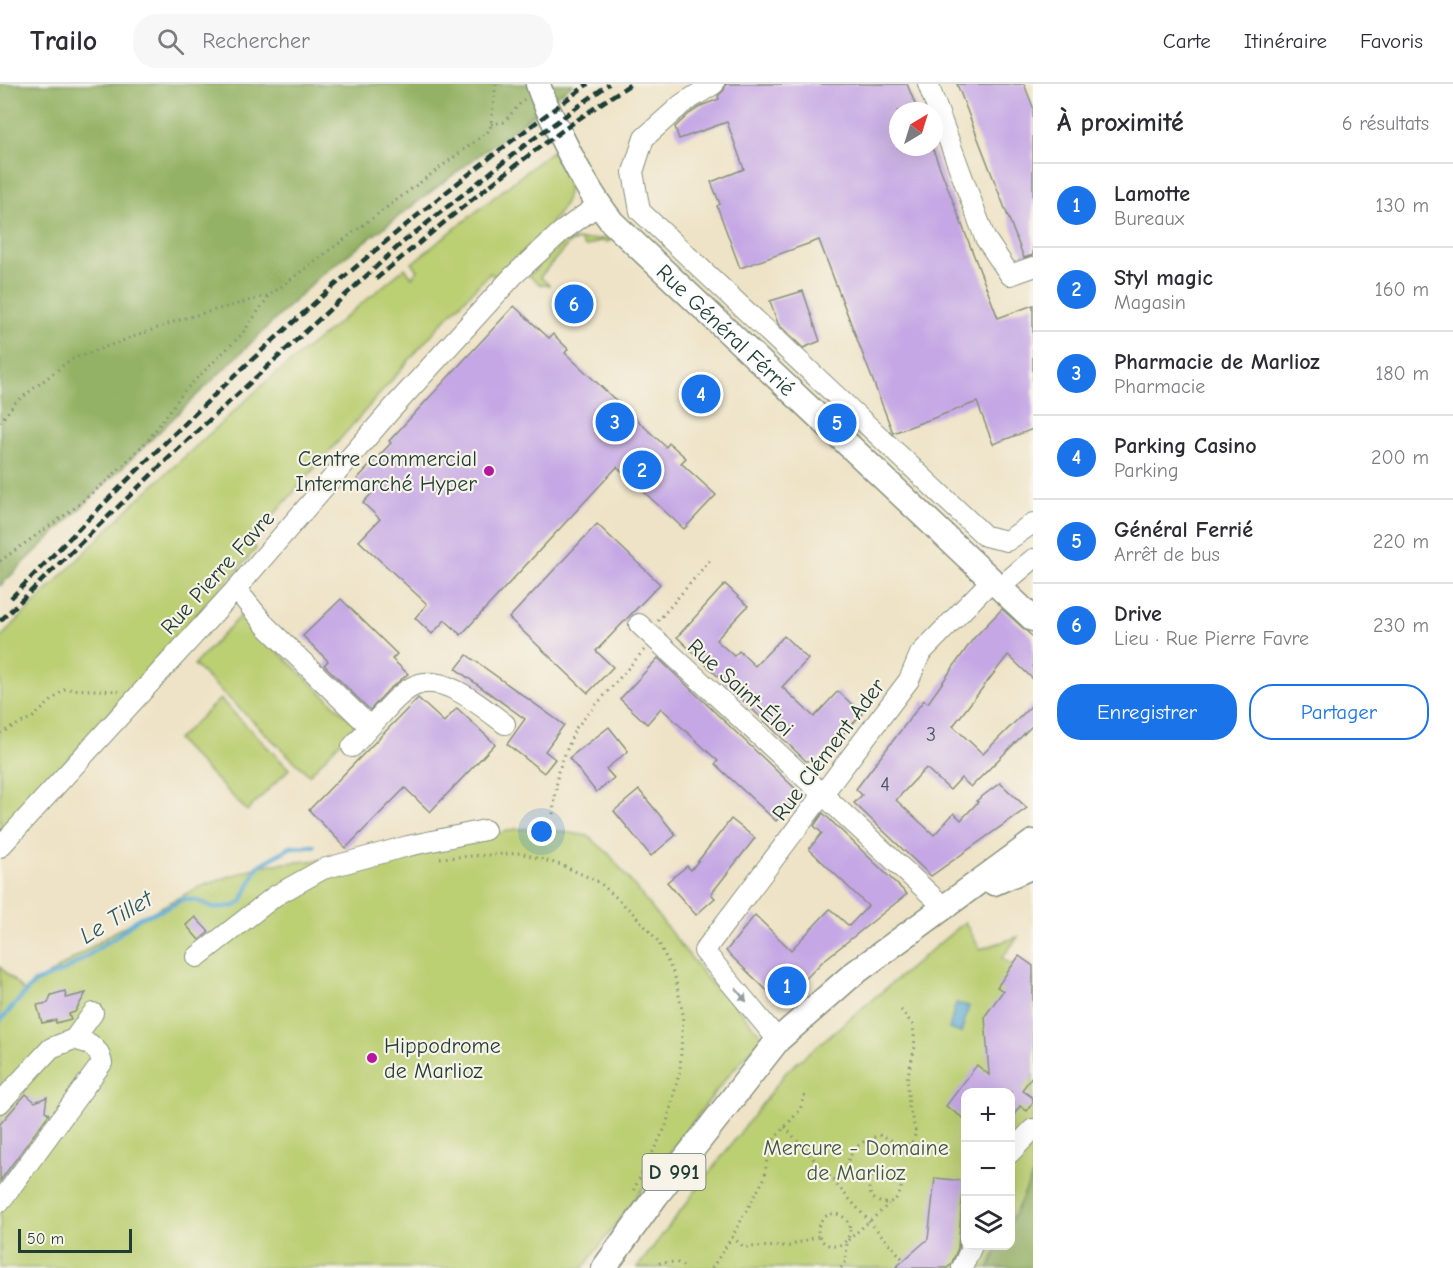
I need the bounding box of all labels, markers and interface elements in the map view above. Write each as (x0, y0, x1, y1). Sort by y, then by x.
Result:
search box (133, 14, 553, 68)
text: Trailo (30, 25, 97, 57)
icon: search (154, 25, 187, 58)
text: Rechercher (202, 28, 310, 54)
text: Carte (1163, 29, 1211, 53)
text: Itinéraire (1244, 29, 1327, 53)
text: Favoris (1360, 29, 1423, 53)
north arrow (889, 102, 943, 156)
text: À proximité (1057, 108, 1184, 138)
text: 6 résultats (1342, 112, 1429, 135)
text: Lamotte (1114, 181, 1190, 207)
text: 1 (1073, 194, 1080, 217)
text: 130 m (1376, 194, 1429, 217)
text: Bureaux (1114, 207, 1184, 230)
street label: Rue Général Férrié (651, 259, 800, 402)
text: Styl magic (1114, 265, 1213, 291)
text: 2 (1072, 278, 1081, 301)
text: 160 m (1375, 278, 1429, 301)
pin: 6 (554, 282, 594, 326)
text: Magasin (1114, 291, 1186, 314)
text: Pharmacie de Marlioz (1114, 349, 1320, 375)
text: 3 (1072, 362, 1081, 385)
text: 180 m (1375, 362, 1429, 385)
pin: 4 (682, 372, 720, 416)
text: Pharmacie (1114, 375, 1205, 398)
pin: 3 (596, 400, 634, 444)
pin: 5 (818, 400, 856, 446)
text: Parking Casino (1114, 433, 1257, 459)
place label: Centre commercial Intermarché Hyper (295, 446, 477, 497)
text: 4 (1072, 446, 1081, 469)
text: 200 m (1371, 446, 1429, 469)
pin: 2 (622, 448, 662, 492)
text: Parking (1114, 459, 1179, 482)
marker: Centre commercial Intermarché Hyper (482, 464, 496, 478)
street label: Rue Pierre Favre (155, 505, 280, 640)
text: Général Ferrié (1114, 517, 1253, 543)
text: 5 (1071, 530, 1082, 553)
text: 220 m (1373, 530, 1429, 553)
text: Arrêt de bus (1114, 543, 1220, 566)
text: Drive (1114, 601, 1162, 627)
text: 6 (1071, 614, 1082, 637)
text: 230 m (1373, 614, 1429, 637)
text: Lieu · Rue Pierre Favre (1114, 627, 1309, 650)
street label: Rue Saint-Éloi (682, 634, 799, 742)
street label: Rue Clément Ader (767, 673, 891, 826)
button: Enregistrer (1057, 684, 1237, 740)
button: Partager (1249, 684, 1429, 740)
house number: 3 (926, 723, 936, 746)
house number: 4 (880, 773, 890, 796)
your location (527, 817, 556, 846)
water label: Le Tillet (75, 884, 159, 950)
pin: 1 (768, 964, 806, 1008)
one-way arrow (734, 987, 747, 1002)
place label: Hippodrome de Marlioz (384, 1033, 501, 1084)
marker: Hippodrome de Marlioz (365, 1051, 379, 1065)
map controls (961, 1088, 1015, 1250)
button: + (961, 1088, 1015, 1142)
park label: Mercure - Domaine de Marlioz (763, 1135, 949, 1186)
button: − (961, 1142, 1015, 1196)
road number: D 991 (642, 1154, 706, 1190)
button: layers (961, 1196, 1015, 1250)
scale bar (18, 1226, 132, 1254)
text: 50 m (27, 1230, 64, 1248)

